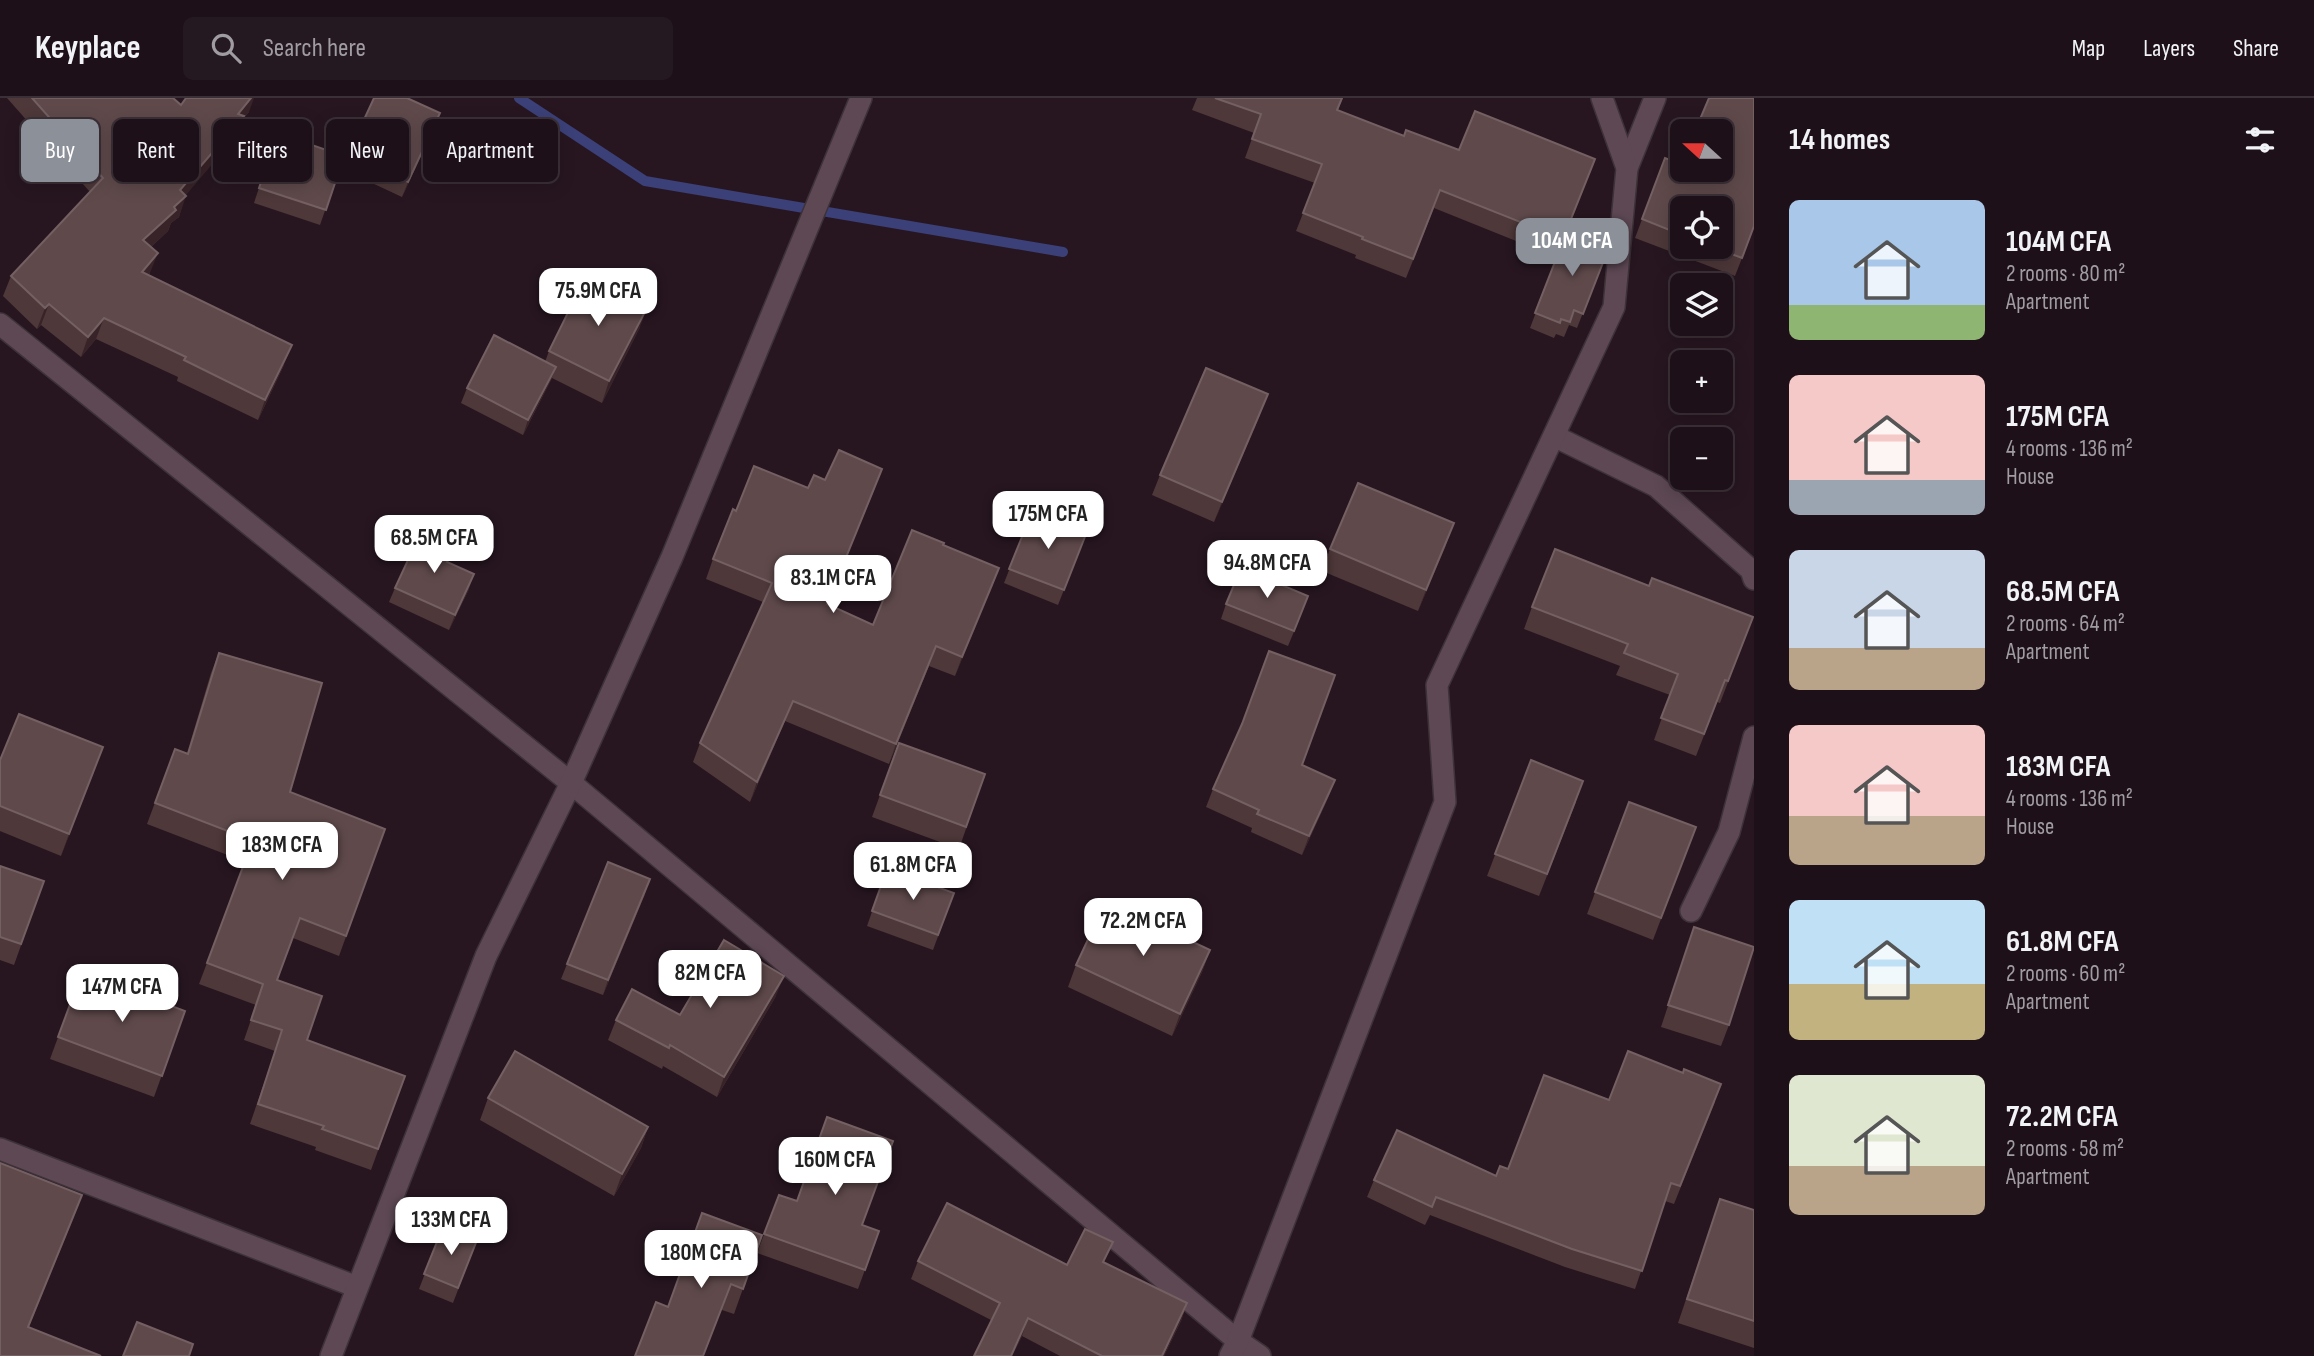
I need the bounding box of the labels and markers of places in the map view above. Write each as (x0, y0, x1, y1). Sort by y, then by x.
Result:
pin: 104M CFA (1500, 218, 1644, 278)
pin: 75.9M CFA (518, 268, 678, 328)
pin: 175M CFA (976, 491, 1120, 551)
pin: 68.5M CFA (354, 516, 514, 575)
pin: 94.8M CFA (1187, 540, 1347, 600)
pin: 83.1M CFA (753, 556, 913, 615)
pin: 183M CFA (210, 822, 354, 882)
pin: 61.8M CFA (833, 842, 993, 902)
pin: 72.2M CFA (1063, 898, 1223, 958)
pin: 82M CFA (645, 950, 775, 1010)
pin: 147M CFA (50, 964, 194, 1024)
pin: 160M CFA (763, 1138, 907, 1197)
pin: 133M CFA (379, 1198, 523, 1257)
pin: 180M CFA (629, 1230, 773, 1290)

